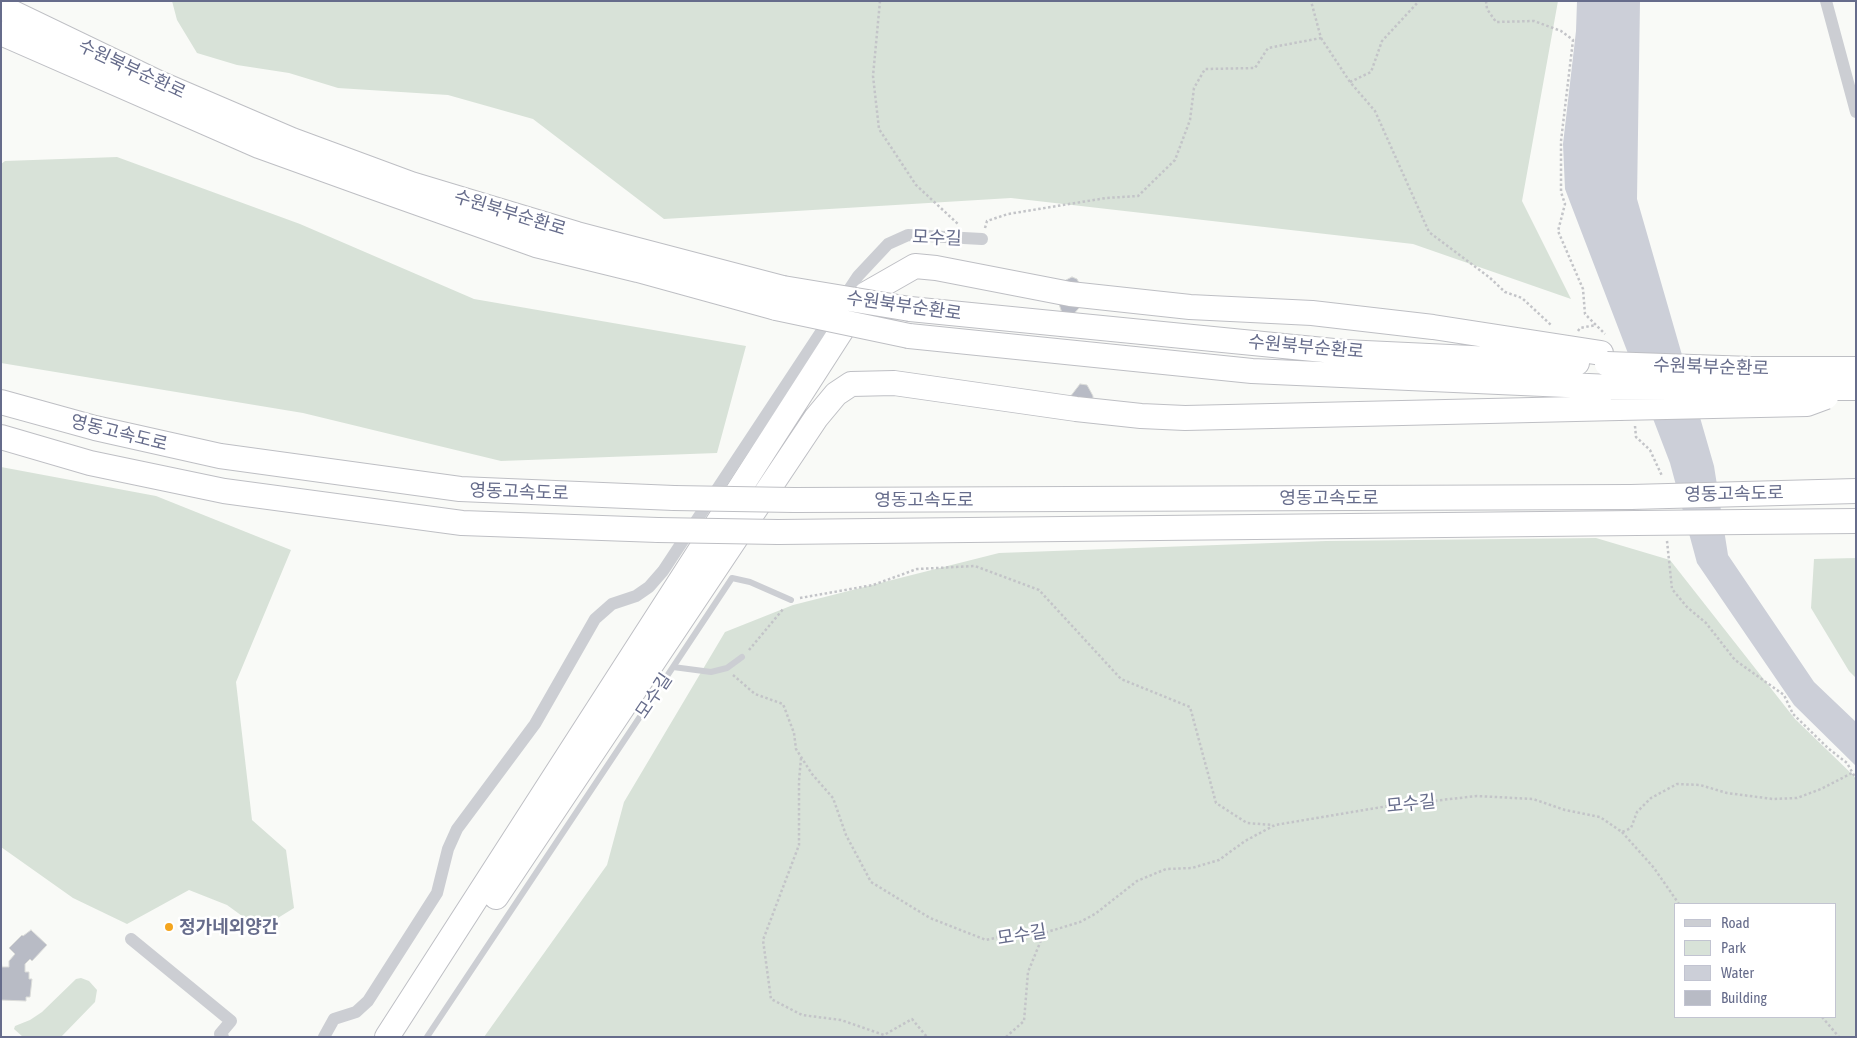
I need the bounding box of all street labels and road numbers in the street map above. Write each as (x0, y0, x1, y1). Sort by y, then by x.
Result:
street label: 수원북부순환로 (75, 35, 189, 103)
street label: 수원북부순환로 (451, 186, 569, 240)
street label: 모수길 (912, 226, 962, 250)
street label: 수원북부순환로 (845, 287, 963, 325)
street label: 수원북부순환로 (1247, 331, 1365, 363)
street label: 수원북부순환로 (1653, 354, 1769, 380)
street label: 영동고속도로 (68, 411, 170, 455)
street label: 영동고속도로 (469, 479, 569, 505)
street label: 영동고속도로 (1684, 482, 1784, 506)
street label: 영동고속도로 (1279, 487, 1379, 509)
street label: 영동고속도로 (874, 489, 974, 511)
street label: 모수길 (631, 669, 677, 723)
street label: 모수길 (1385, 791, 1437, 817)
street label: 모수길 (996, 920, 1048, 950)

